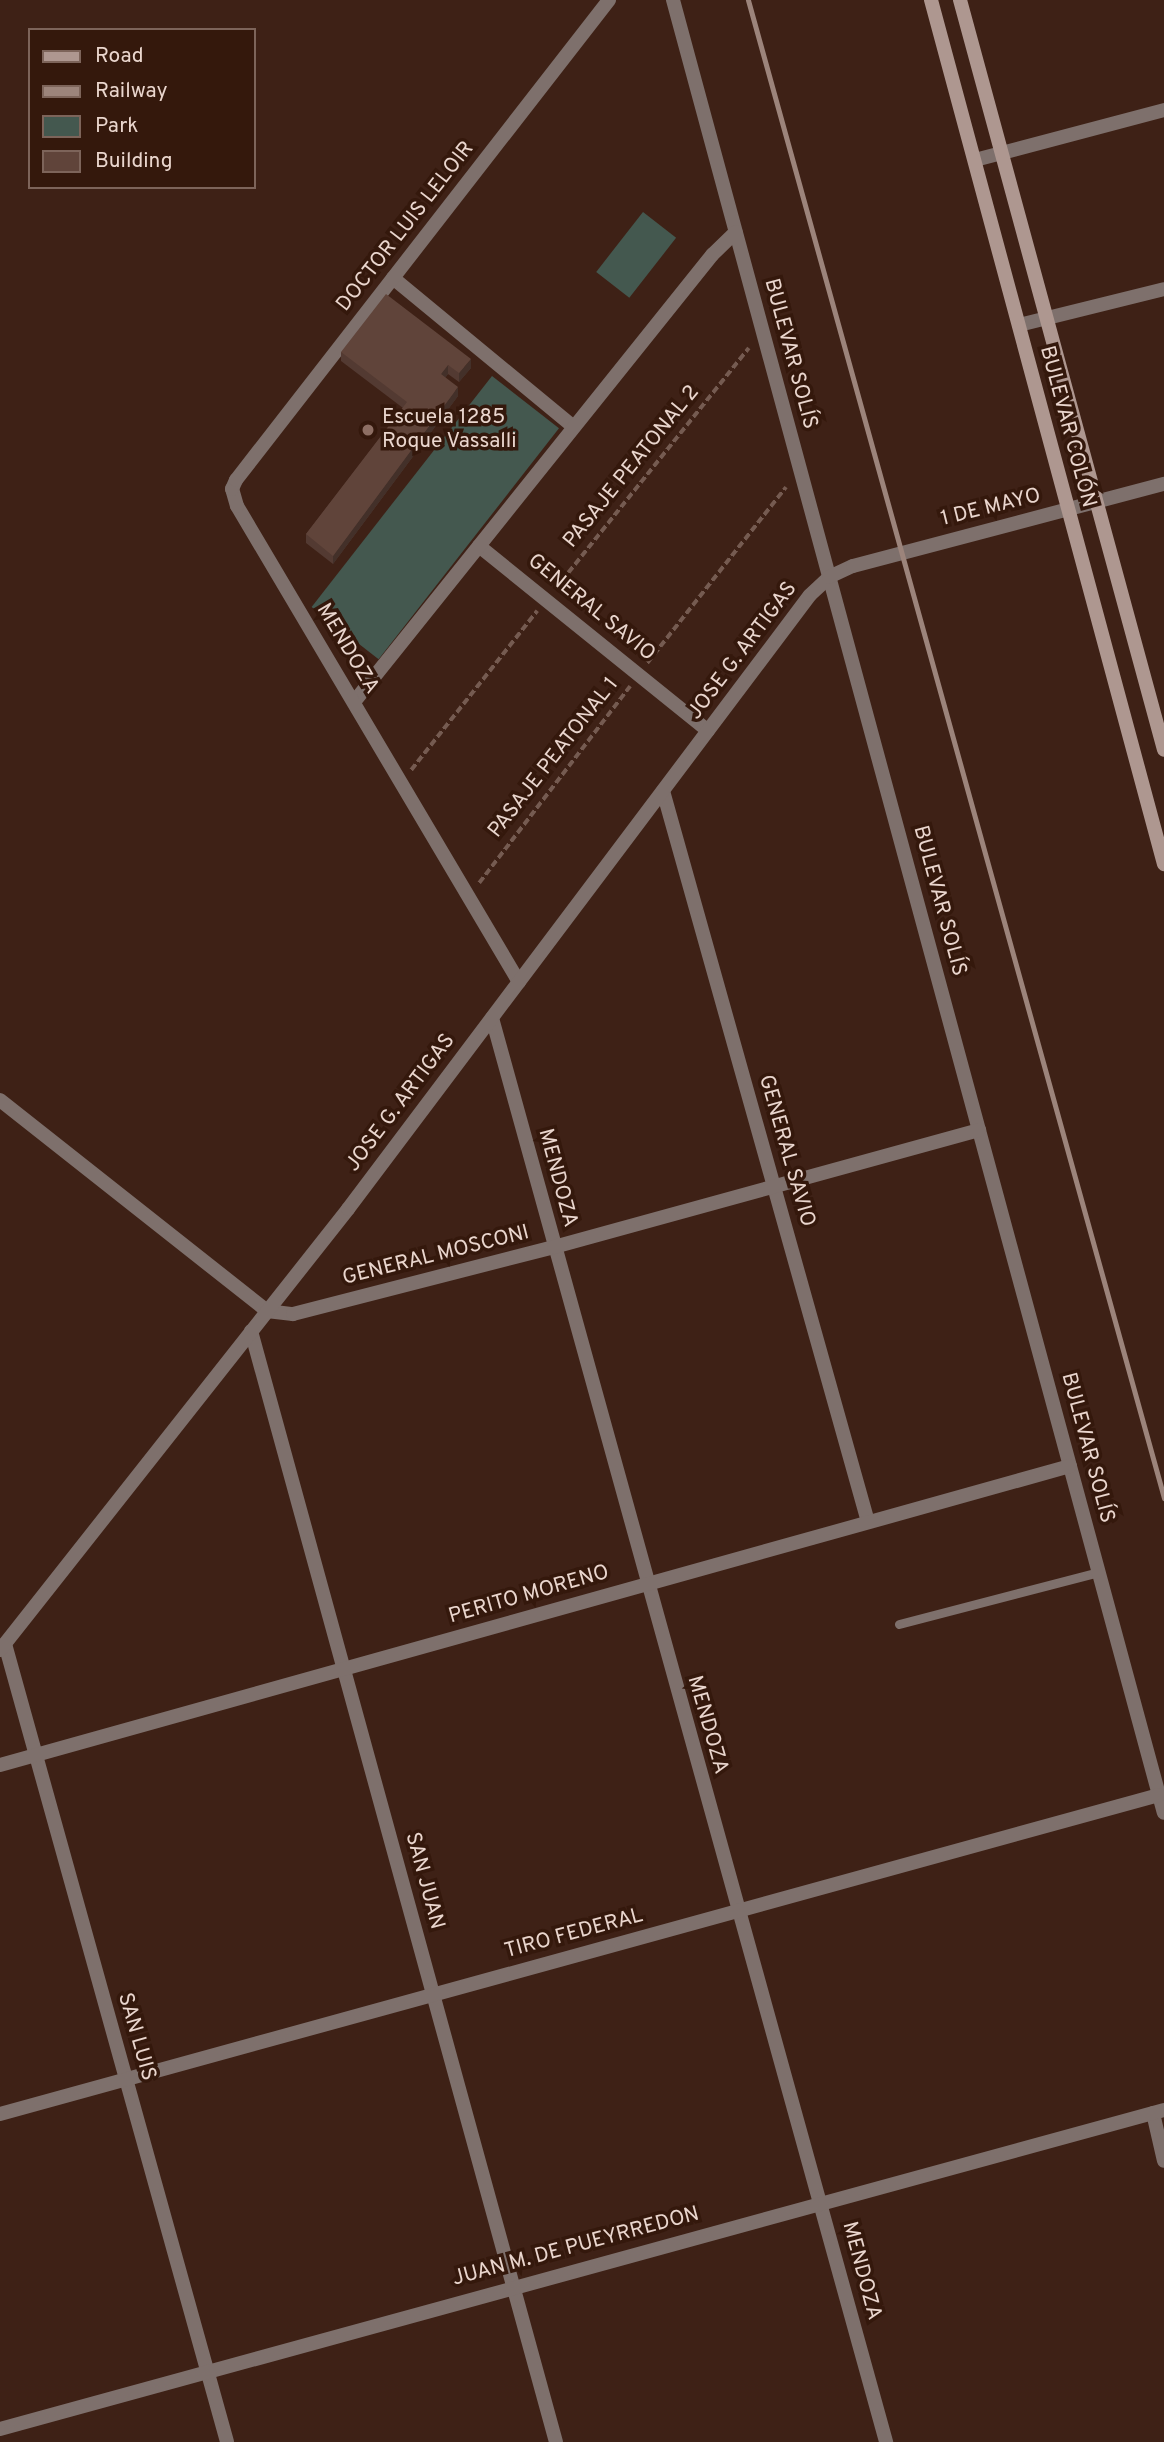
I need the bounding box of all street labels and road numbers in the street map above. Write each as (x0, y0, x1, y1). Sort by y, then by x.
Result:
street label: DOCTOR LUIS LELOIR (332, 137, 480, 317)
street label: BULEVAR SOLÍS (758, 276, 822, 432)
street label: BULEVAR COLÓN (1033, 343, 1101, 511)
street label: PASAJE PEATONAL 2 (559, 380, 705, 554)
street label: 1 DE MAYO (939, 483, 1043, 533)
street label: GENERAL SAVIO (522, 549, 660, 667)
street label: JOSE G. ARTIGAS (683, 577, 803, 725)
street label: MENDOZA (310, 599, 384, 699)
street label: PASAJE PEATONAL 1 (483, 673, 625, 843)
street label: BULEVAR SOLÍS (907, 823, 971, 979)
street label: JOSE G. ARTIGAS (341, 1029, 461, 1177)
street label: GENERAL SAVIO (752, 1072, 820, 1230)
street label: MENDOZA (532, 1126, 582, 1230)
street label: GENERAL MOSCONI (340, 1221, 532, 1291)
street label: BULEVAR SOLÍS (1055, 1370, 1119, 1526)
street label: PERITO MORENO (446, 1560, 612, 1630)
street label: MENDOZA (681, 1673, 733, 1777)
street label: SAN JUAN (399, 1830, 449, 1932)
street label: TIRO FEDERAL (502, 1903, 646, 1965)
street label: SAN LUIS (111, 1990, 161, 2084)
street label: JUAN M. DE PUEYRREDON (450, 2202, 702, 2292)
street label: MENDOZA (836, 2219, 886, 2323)

